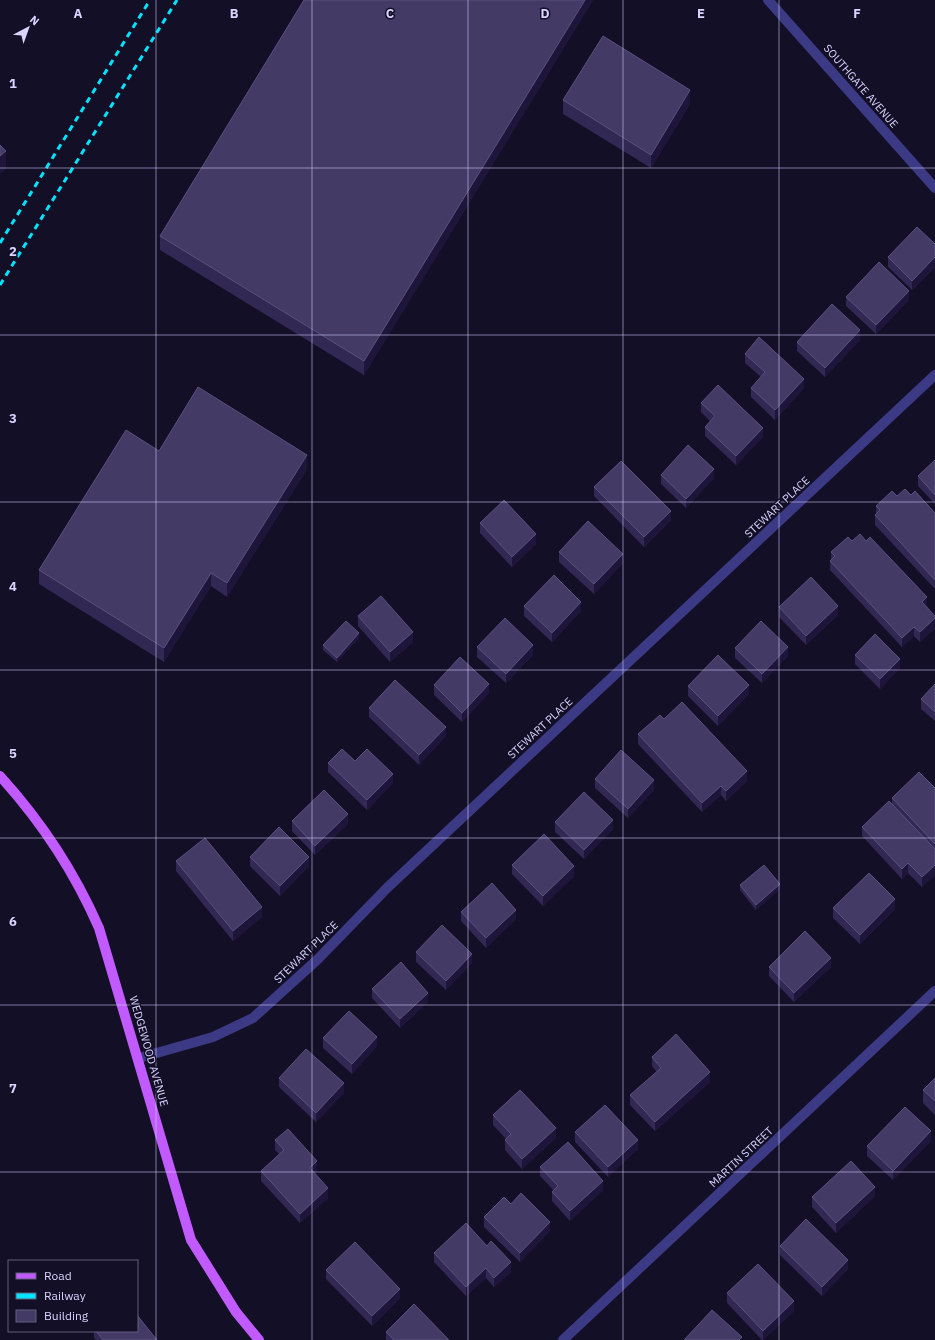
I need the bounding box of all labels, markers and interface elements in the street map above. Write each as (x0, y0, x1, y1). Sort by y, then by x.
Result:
text: A (74, 5, 83, 22)
text: B (230, 5, 239, 22)
text: C (386, 5, 395, 22)
text: D (540, 5, 550, 22)
text: E (697, 5, 705, 22)
text: F (853, 5, 861, 22)
north arrow (8, 8, 48, 48)
text: N (27, 13, 42, 28)
street label: SOUTHGATE AVENUE (821, 41, 901, 131)
text: 1 (9, 75, 17, 92)
text: 2 (9, 243, 17, 260)
text: 3 (9, 410, 17, 427)
street label: STEWART PLACE (742, 473, 812, 541)
text: 4 (9, 578, 17, 595)
street label: STEWART PLACE (505, 694, 575, 762)
text: 5 (9, 745, 17, 762)
text: 6 (9, 913, 17, 930)
street label: STEWART PLACE (271, 918, 341, 986)
street label: WEDGEWOOD AVENUE (127, 994, 171, 1108)
text: 7 (9, 1080, 17, 1097)
street label: MARTIN STREET (706, 1123, 776, 1190)
legend (8, 1260, 138, 1332)
text: Road (44, 1268, 72, 1283)
text: Railway (44, 1288, 86, 1303)
text: Building (44, 1308, 89, 1323)

